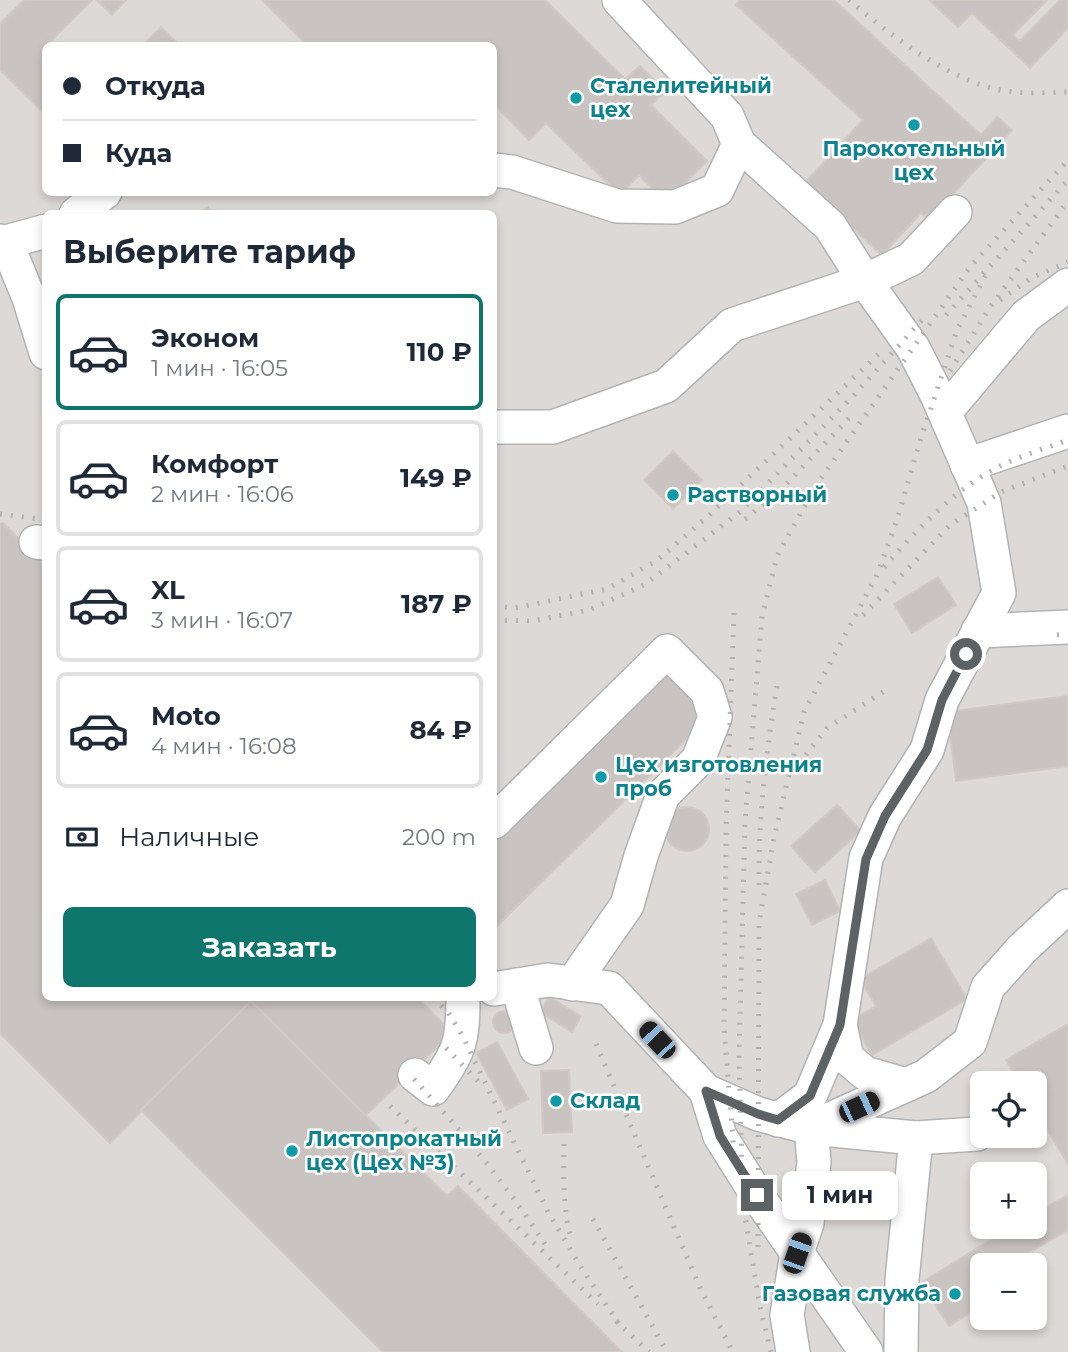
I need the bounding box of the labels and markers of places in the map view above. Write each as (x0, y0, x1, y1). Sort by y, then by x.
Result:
place label: Сталелитейный цех (590, 73, 772, 122)
marker: Сталелитейный цех (568, 90, 584, 106)
marker: Парокотельный цех (906, 117, 922, 133)
place label: Парокотельный цех (823, 136, 1005, 185)
place label: Растворный (687, 482, 827, 507)
marker: Растворный (665, 487, 681, 503)
place label: Цех изготовления проб (615, 752, 822, 801)
marker: Цех изготовления проб (593, 769, 609, 785)
place label: Склад (570, 1088, 640, 1113)
marker: Склад (548, 1093, 564, 1109)
place label: Листопрокатный цех (Цех №3) (306, 1126, 502, 1175)
marker: Листопрокатный цех (Цех №3) (284, 1143, 300, 1159)
place label: Газовая служба (762, 1281, 941, 1306)
marker: Газовая служба (947, 1286, 963, 1302)

